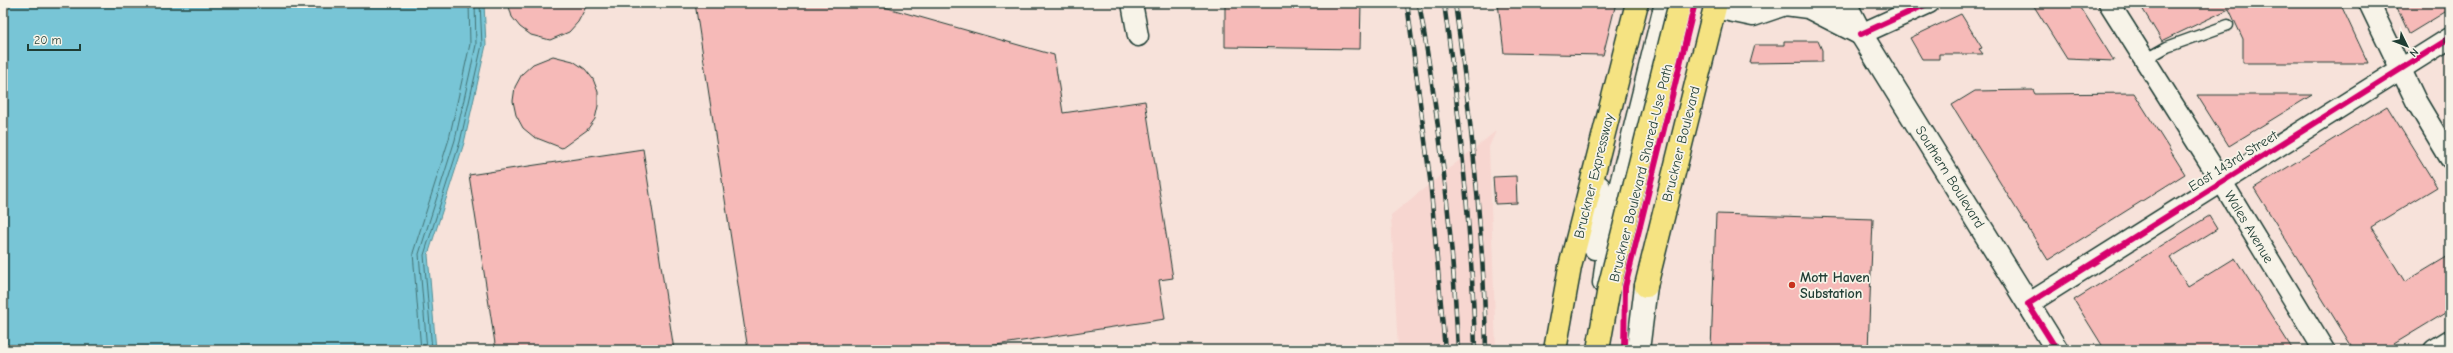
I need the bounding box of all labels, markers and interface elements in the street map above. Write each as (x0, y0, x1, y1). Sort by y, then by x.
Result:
scale bar (28, 26, 80, 52)
north arrow (2387, 26, 2427, 66)
text: 20 m (34, 33, 62, 47)
text: N (2407, 45, 2421, 60)
street label: Bruckner Boulevard Shared-Use Path (1606, 62, 1676, 284)
street label: Bruckner Boulevard (1658, 84, 1704, 204)
street label: Bruckner Expressway (1570, 111, 1618, 240)
street label: Southern Boulevard (1912, 123, 1988, 231)
street label: East 143rd Street (2185, 126, 2282, 195)
street label: Wales Avenue (2221, 188, 2277, 266)
place label: Mott Haven Substation (1800, 269, 1870, 302)
marker: Mott Haven Substation (1787, 280, 1797, 290)

